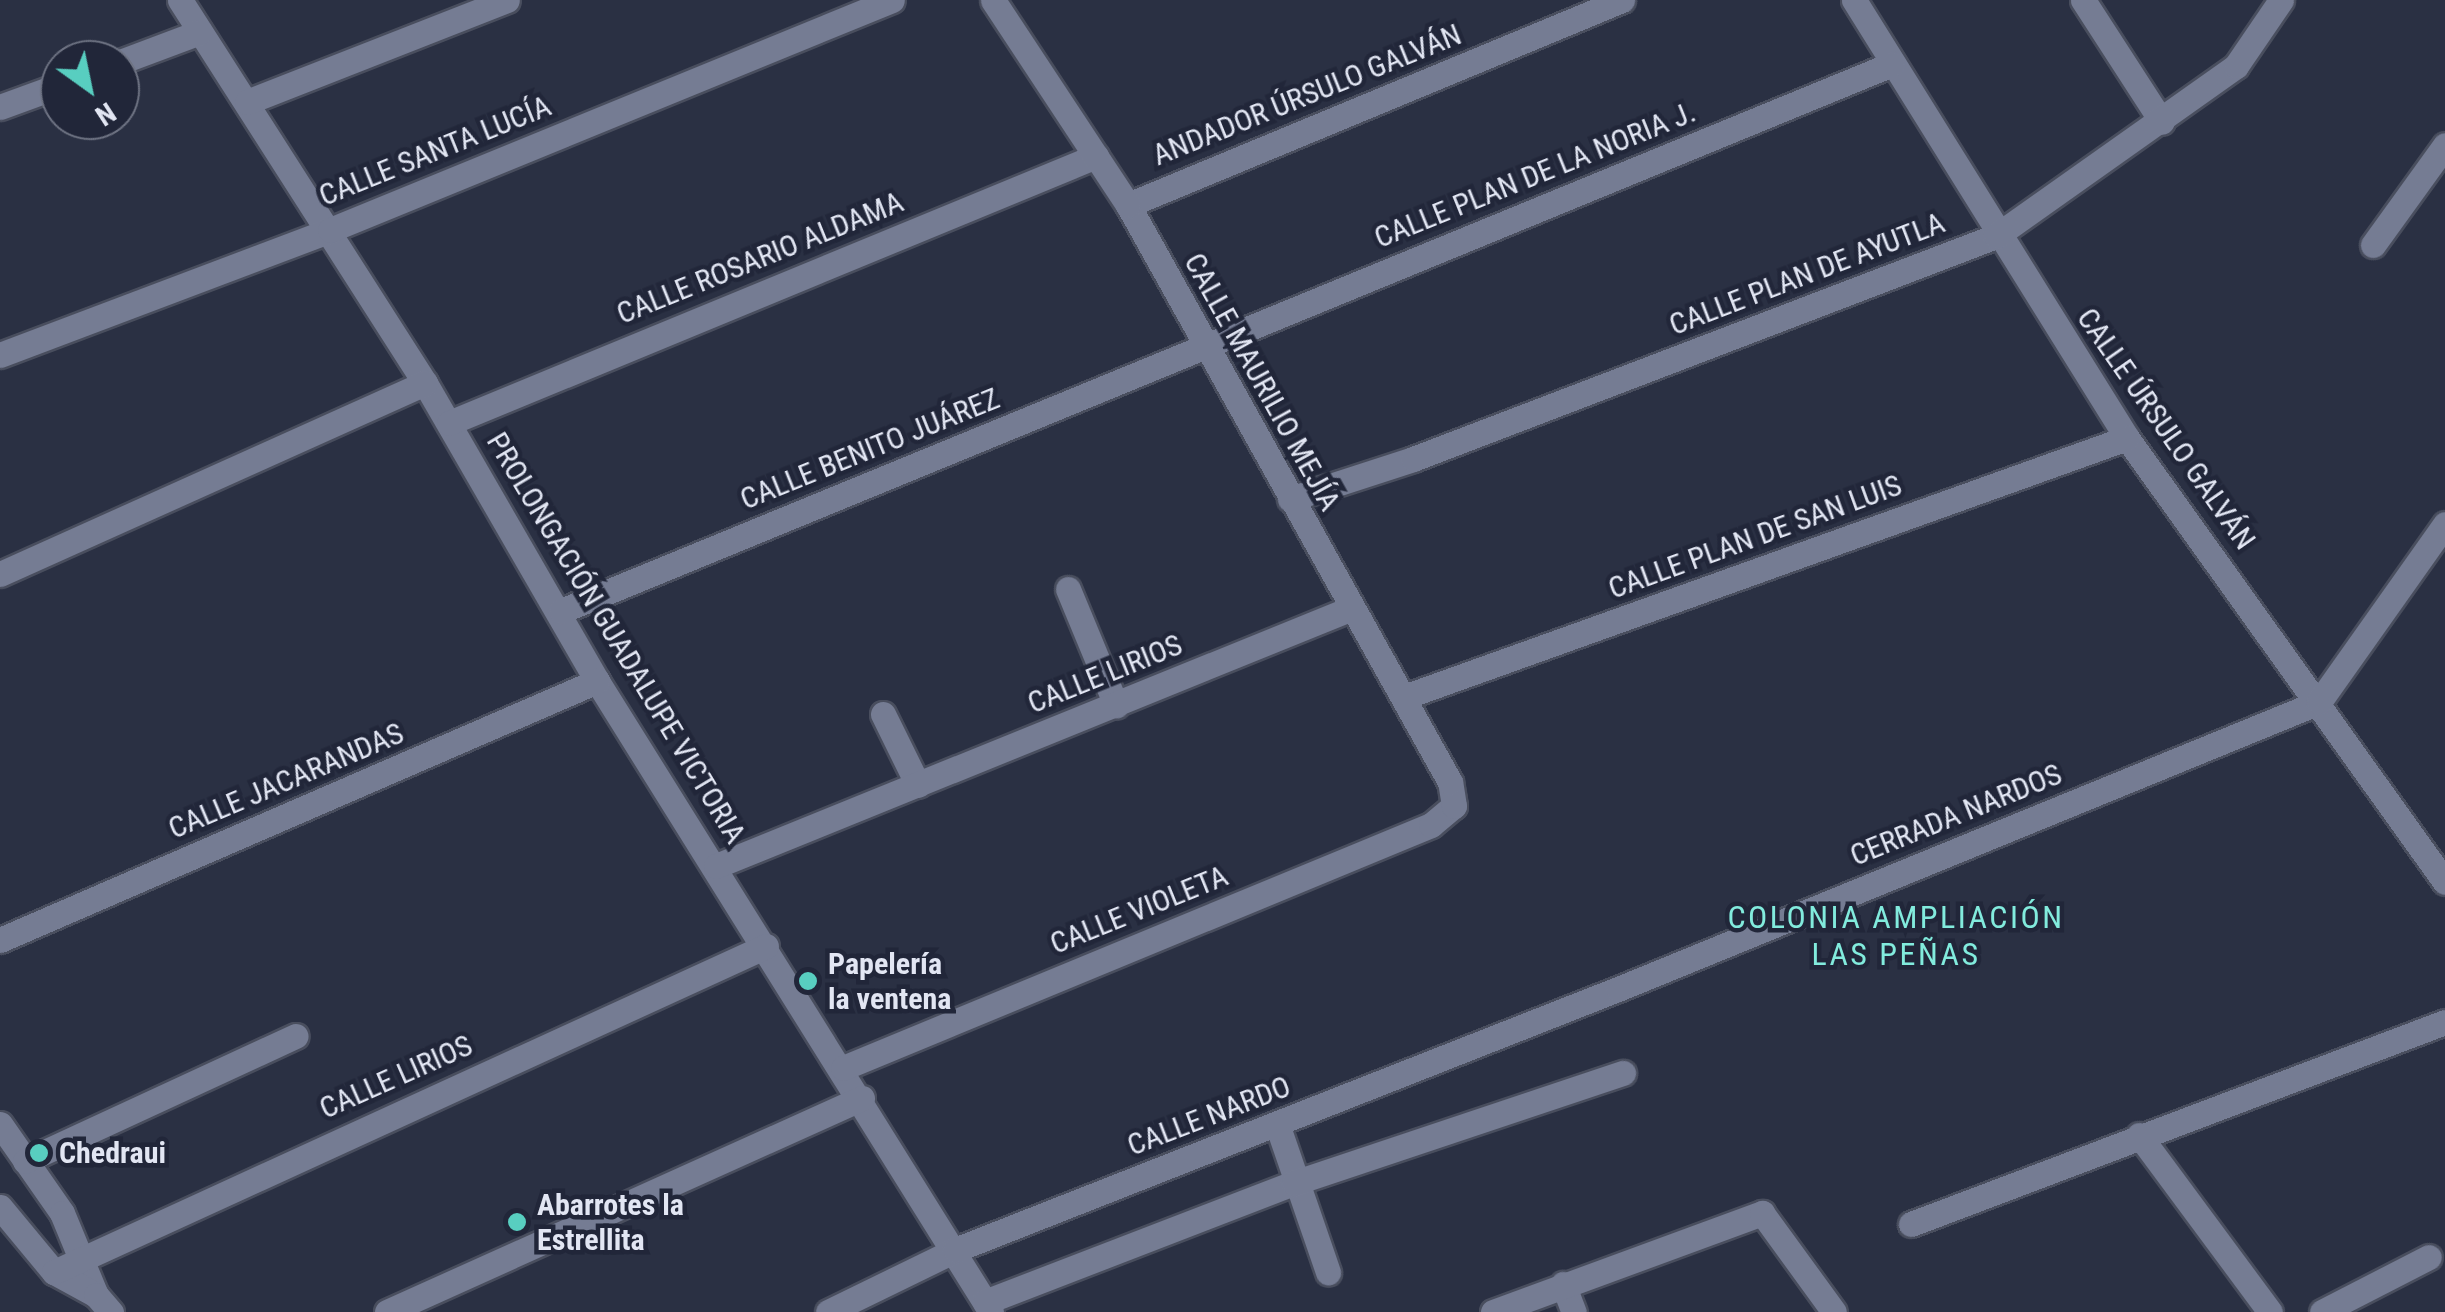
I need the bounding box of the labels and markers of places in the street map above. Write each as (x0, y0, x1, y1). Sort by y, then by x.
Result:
place label: Papelería la ventena (828, 946, 951, 1016)
marker: Papelería la ventena (797, 970, 819, 992)
place label: Chedraui (59, 1135, 166, 1171)
marker: Chedraui (28, 1142, 50, 1164)
place label: Abarrotes la Estrellita (537, 1187, 684, 1258)
marker: Abarrotes la Estrellita (506, 1211, 528, 1233)

